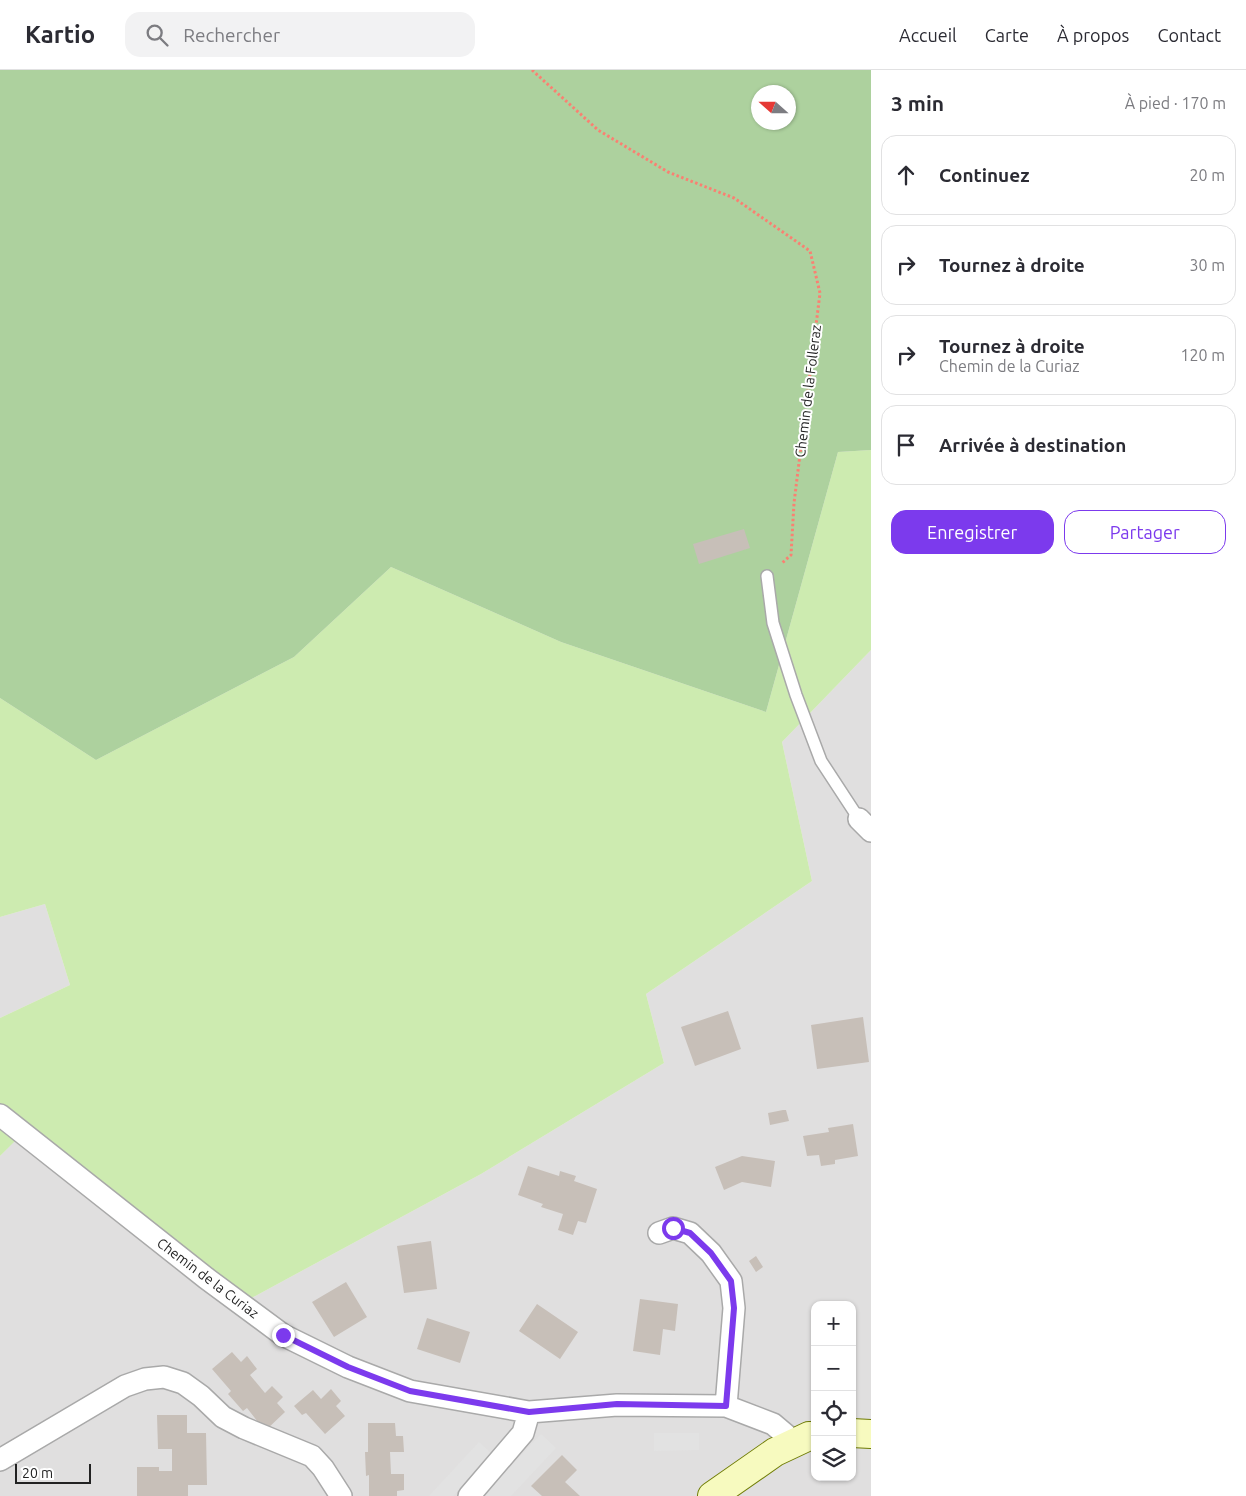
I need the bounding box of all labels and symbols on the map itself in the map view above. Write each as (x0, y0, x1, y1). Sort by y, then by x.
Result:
north arrow (751, 85, 796, 130)
street label: Chemin de la Folleraz (792, 324, 824, 458)
route start (662, 1217, 685, 1240)
street label: Chemin de la Curiaz (154, 1235, 262, 1321)
route end (272, 1324, 295, 1347)
scale bar (15, 1461, 91, 1484)

